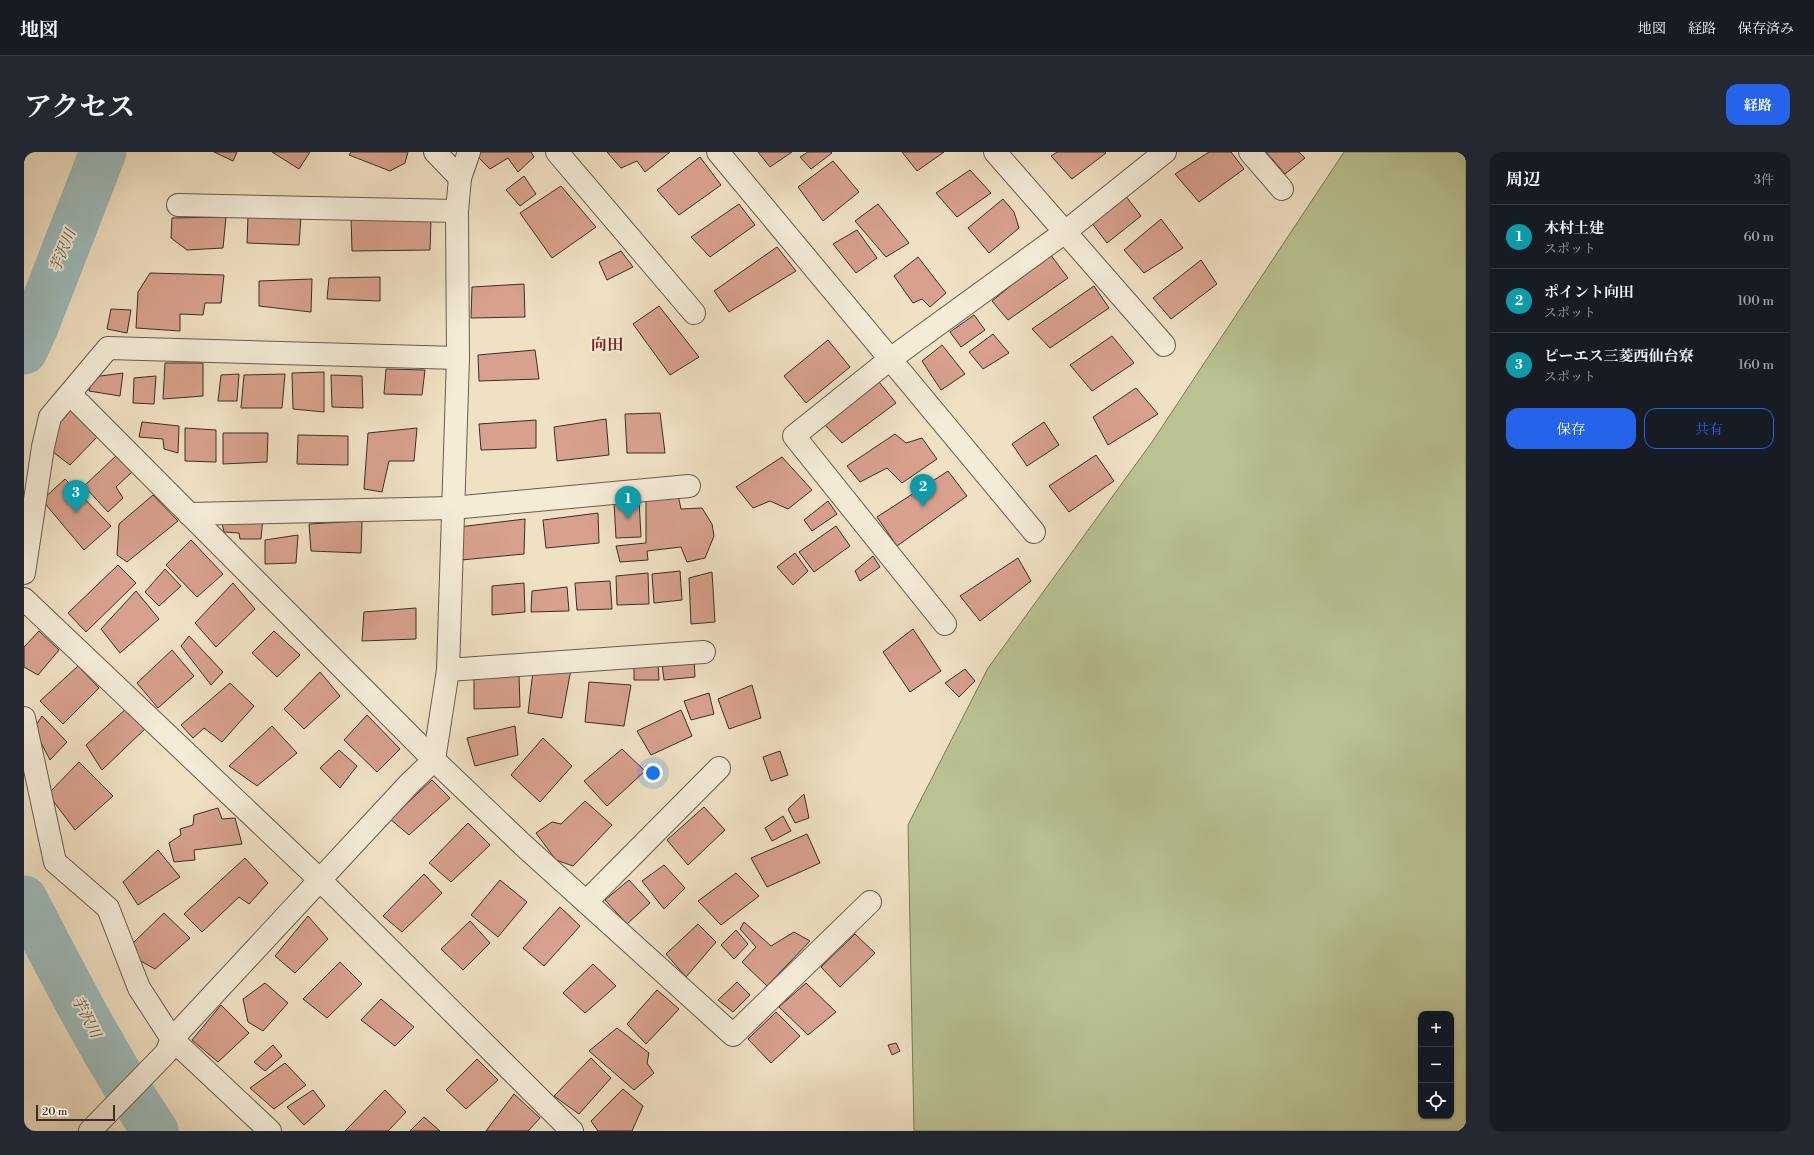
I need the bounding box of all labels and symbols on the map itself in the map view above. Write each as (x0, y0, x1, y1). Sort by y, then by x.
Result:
water label: 芋沢川 (46, 225, 81, 275)
district label: 向田 (591, 335, 623, 355)
pin: 2 (910, 474, 936, 507)
pin: 3 (63, 480, 89, 513)
pin: 1 (615, 486, 641, 519)
your location (643, 763, 663, 783)
water label: 芋沢川 (67, 993, 106, 1043)
scale bar (36, 1103, 115, 1122)

